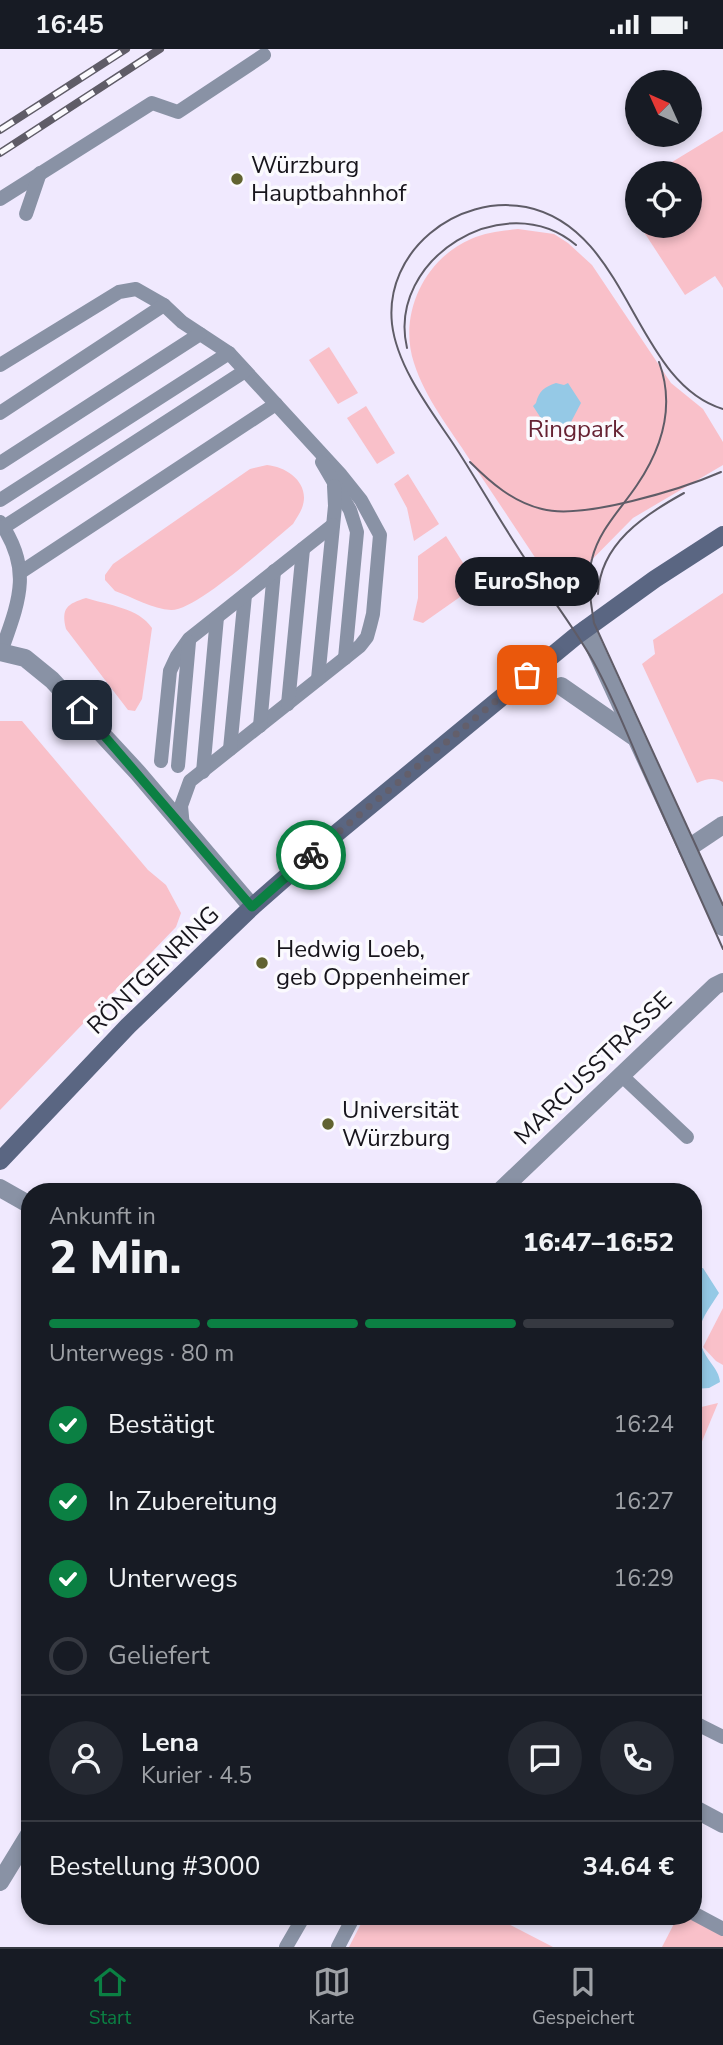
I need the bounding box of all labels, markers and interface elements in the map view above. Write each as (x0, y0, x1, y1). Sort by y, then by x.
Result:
text: 16:45 (35, 7, 104, 42)
north arrow (625, 70, 702, 147)
map controls (625, 70, 702, 238)
place label: Würzburg Hauptbahnhof (251, 149, 408, 209)
button: locate (625, 161, 702, 238)
marker: Würzburg Hauptbahnhof (229, 171, 245, 187)
park label: Ringpark (528, 413, 625, 445)
callout: EuroShop (455, 556, 599, 605)
text: EuroShop (474, 566, 580, 597)
pin (497, 645, 557, 705)
icon: bag (508, 656, 546, 694)
pin (52, 680, 112, 740)
icon: home (63, 691, 101, 729)
courier (276, 820, 346, 890)
icon: bike (292, 836, 330, 874)
street label: RÖNTGENRING (80, 899, 226, 1041)
place label: Hedwig Loeb, geb Oppenheimer (276, 933, 470, 993)
marker: Hedwig Loeb, geb Oppenheimer (254, 955, 270, 971)
street label: MARCUSSTRASSE (507, 984, 679, 1152)
place label: Universität Würzburg (342, 1094, 459, 1154)
marker: Universität Würzburg (320, 1116, 336, 1132)
text: Ankunft in (49, 1201, 156, 1232)
text: 16:47–16:52 (523, 1225, 674, 1260)
text: 2 Min. (49, 1226, 181, 1289)
text: Unterwegs · 80 m (49, 1338, 234, 1369)
icon: check (49, 1406, 87, 1444)
text: Bestätigt (108, 1407, 214, 1442)
text: 16:24 (614, 1409, 674, 1440)
icon: check (49, 1483, 87, 1521)
text: In Zubereitung (108, 1484, 277, 1519)
text: 16:27 (614, 1486, 674, 1517)
icon: check (49, 1560, 87, 1598)
text: Unterwegs (108, 1561, 238, 1596)
text: 16:29 (614, 1563, 674, 1594)
text: Geliefert (108, 1638, 209, 1673)
button: person (49, 1721, 123, 1795)
button: chat (508, 1721, 582, 1795)
button: phone (600, 1721, 674, 1795)
text: Lena (141, 1725, 199, 1760)
text: Kurier · 4.5 (141, 1760, 252, 1791)
text: Bestellung #3000 (49, 1849, 260, 1884)
text: 34.64 € (583, 1849, 674, 1884)
tab: Start (89, 1963, 131, 2031)
tab: Karte (309, 1963, 354, 2031)
tab: Gespeichert (532, 1963, 634, 2031)

